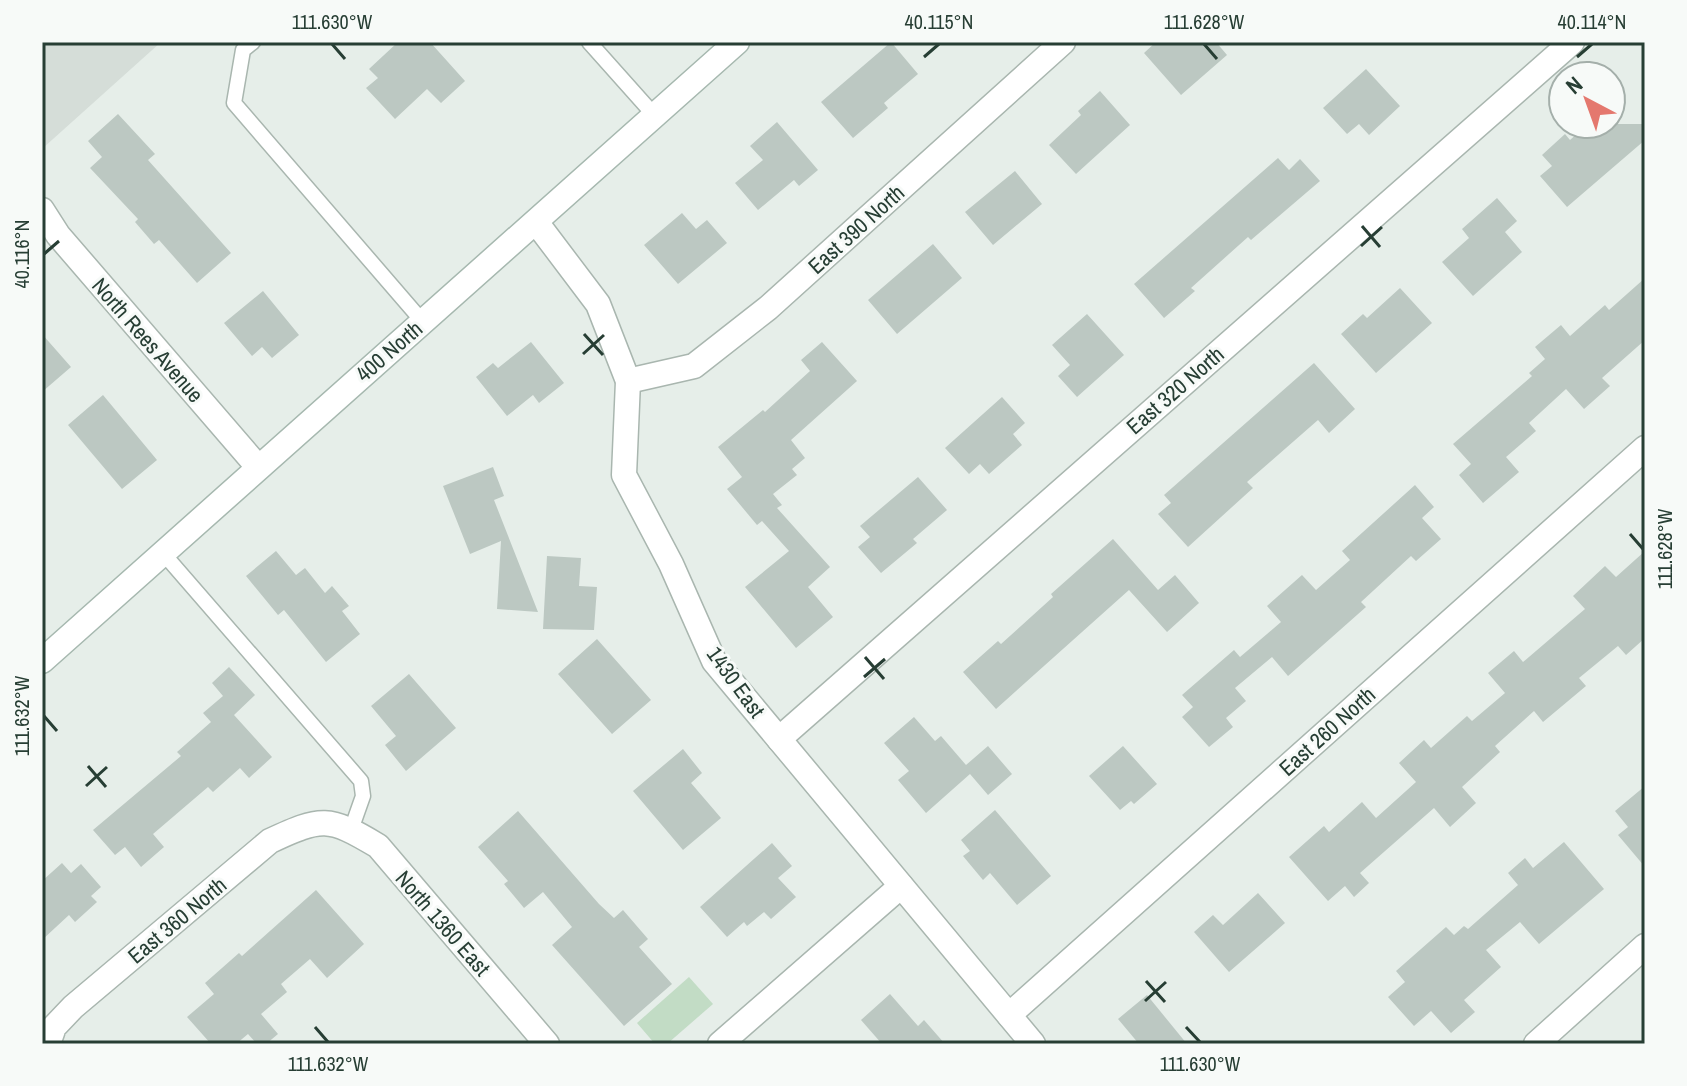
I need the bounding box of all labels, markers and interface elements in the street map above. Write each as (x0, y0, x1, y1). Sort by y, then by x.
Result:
text: 111.630°W (292, 8, 373, 35)
text: 40.115°N (905, 8, 973, 35)
text: 111.628°W (1164, 8, 1245, 35)
text: 40.114°N (1558, 8, 1626, 35)
north arrow (1547, 60, 1627, 140)
text: N (1559, 69, 1589, 101)
street label: East 390 North (801, 178, 911, 280)
text: 40.116°N (8, 220, 35, 288)
street label: North Rees Avenue (85, 271, 211, 409)
street label: 400 North (349, 314, 429, 388)
street label: East 320 North (1120, 339, 1230, 441)
text: 111.628°W (1651, 508, 1678, 589)
street label: 1430 East (700, 640, 772, 724)
text: 111.632°W (8, 675, 35, 756)
street label: East 260 North (1272, 680, 1382, 782)
street label: North 1360 East (389, 864, 497, 982)
street label: East 360 North (121, 870, 233, 970)
text: 111.632°W (288, 1050, 369, 1077)
text: 111.630°W (1160, 1050, 1241, 1077)

